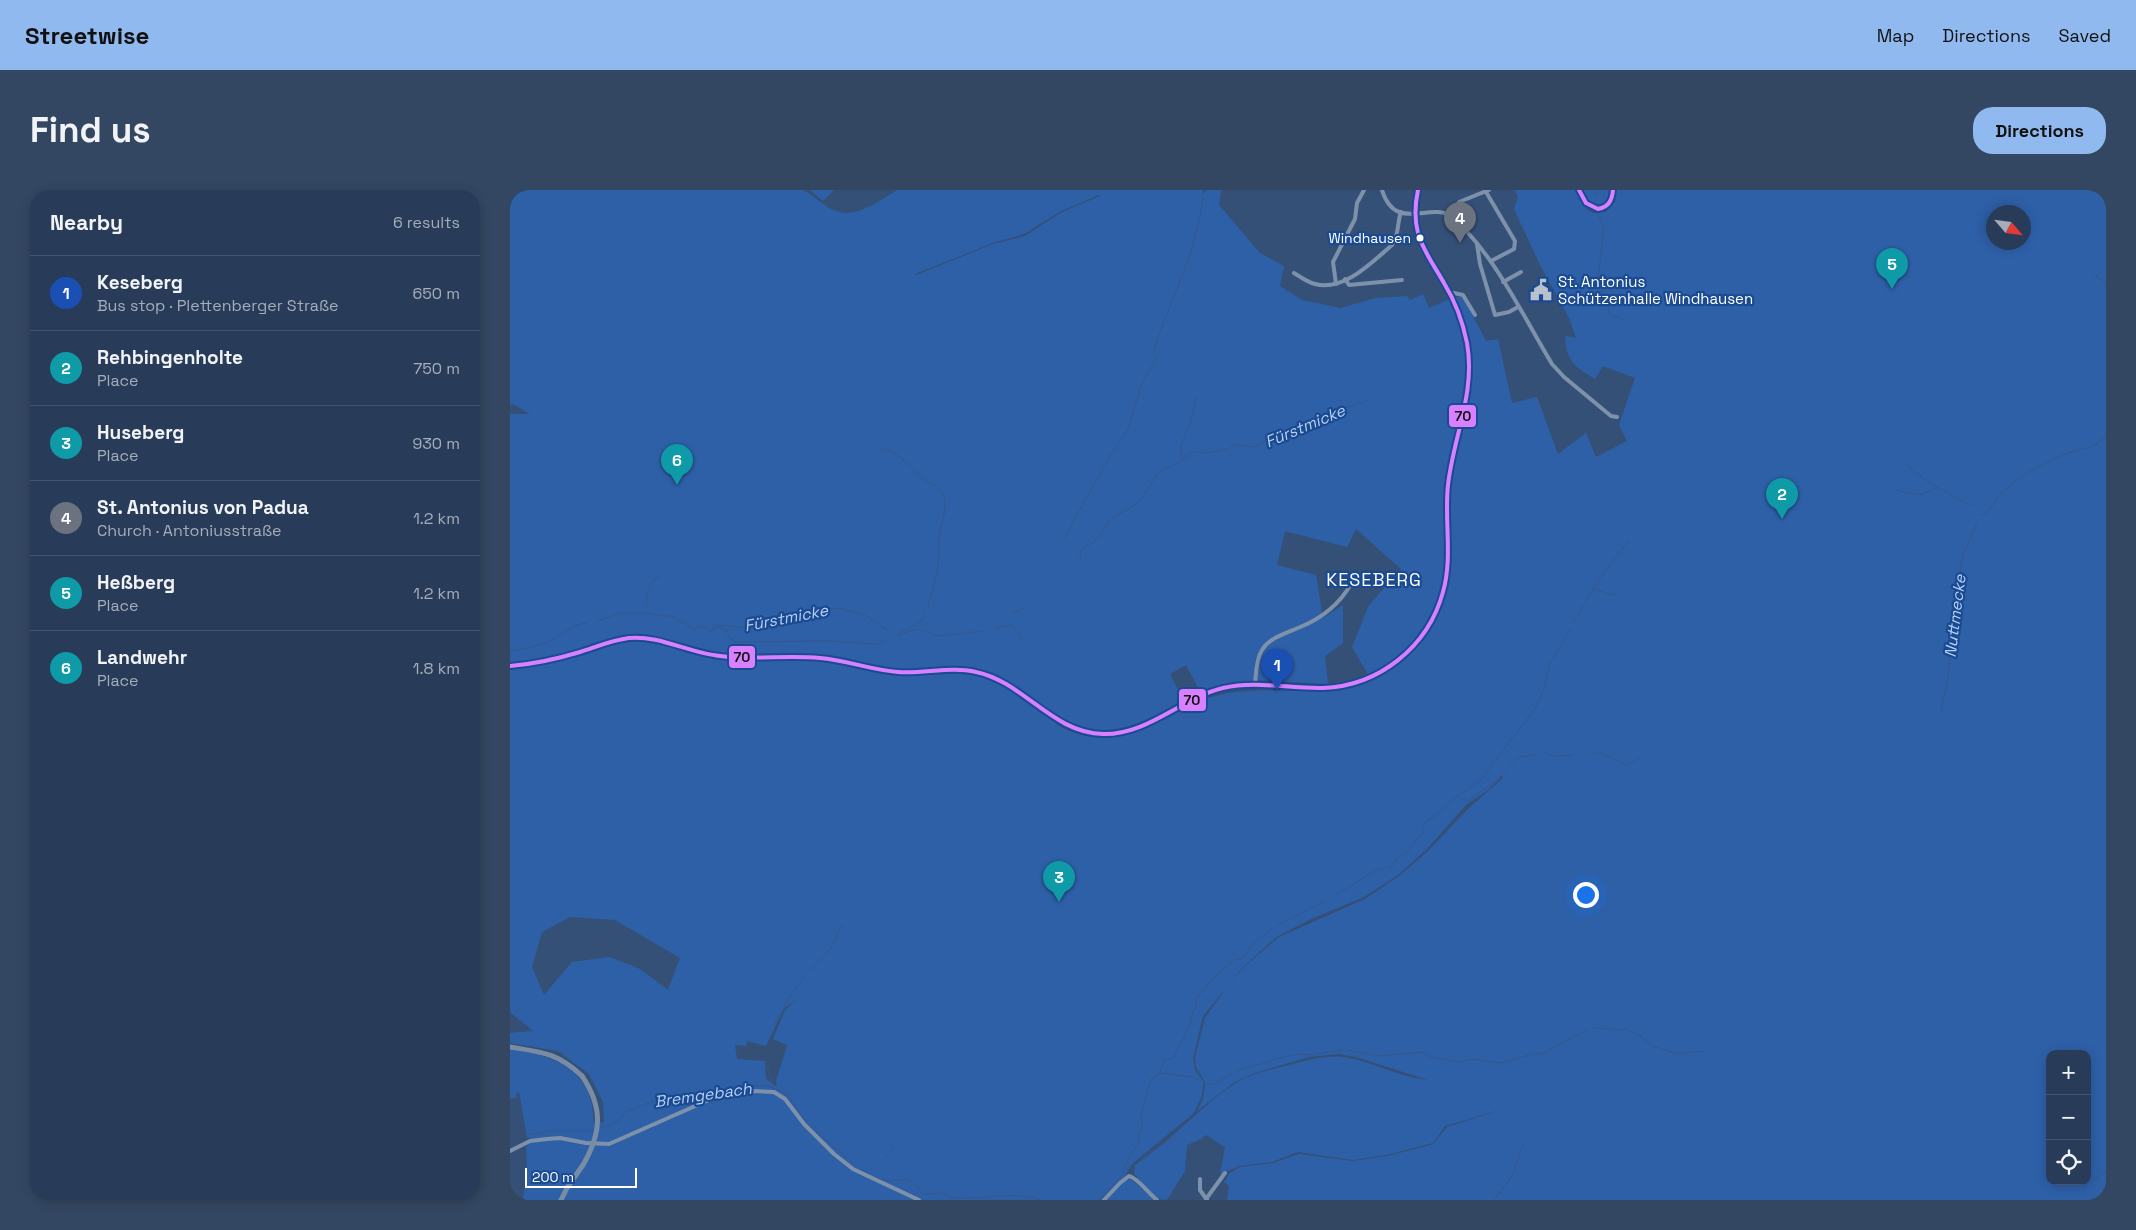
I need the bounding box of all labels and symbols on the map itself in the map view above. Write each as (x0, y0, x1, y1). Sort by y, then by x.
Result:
pin: 4 (1444, 202, 1476, 243)
north arrow (1986, 205, 2031, 250)
place label: Windhausen (1328, 229, 1411, 247)
marker: Windhausen (1415, 233, 1425, 243)
pin: 5 (1876, 248, 1908, 289)
place label: St. Antonius Schützenhalle Windhausen (1558, 272, 1753, 308)
public building icon: St. Antonius Schützenhalle Windhausen (1528, 277, 1554, 303)
water label: Fürstmicke (1262, 400, 1349, 452)
line badge: 70 (1448, 404, 1477, 428)
text: 70 (1455, 407, 1471, 425)
pin: 6 (661, 444, 693, 485)
pin: 2 (1766, 478, 1798, 519)
district label: KESEBERG (1326, 568, 1422, 591)
water label: Nuttmecke (1939, 573, 1971, 659)
water label: Fürstmicke (742, 600, 830, 636)
line badge: 70 (728, 645, 756, 669)
text: 70 (734, 648, 750, 666)
pin: 1 (1261, 649, 1293, 690)
line badge: 70 (1178, 688, 1207, 712)
text: 70 (1184, 691, 1200, 709)
pin: 3 (1043, 861, 1075, 902)
your location (1573, 882, 1599, 908)
water label: Bremgebach (653, 1078, 754, 1112)
scale bar (525, 1165, 638, 1188)

